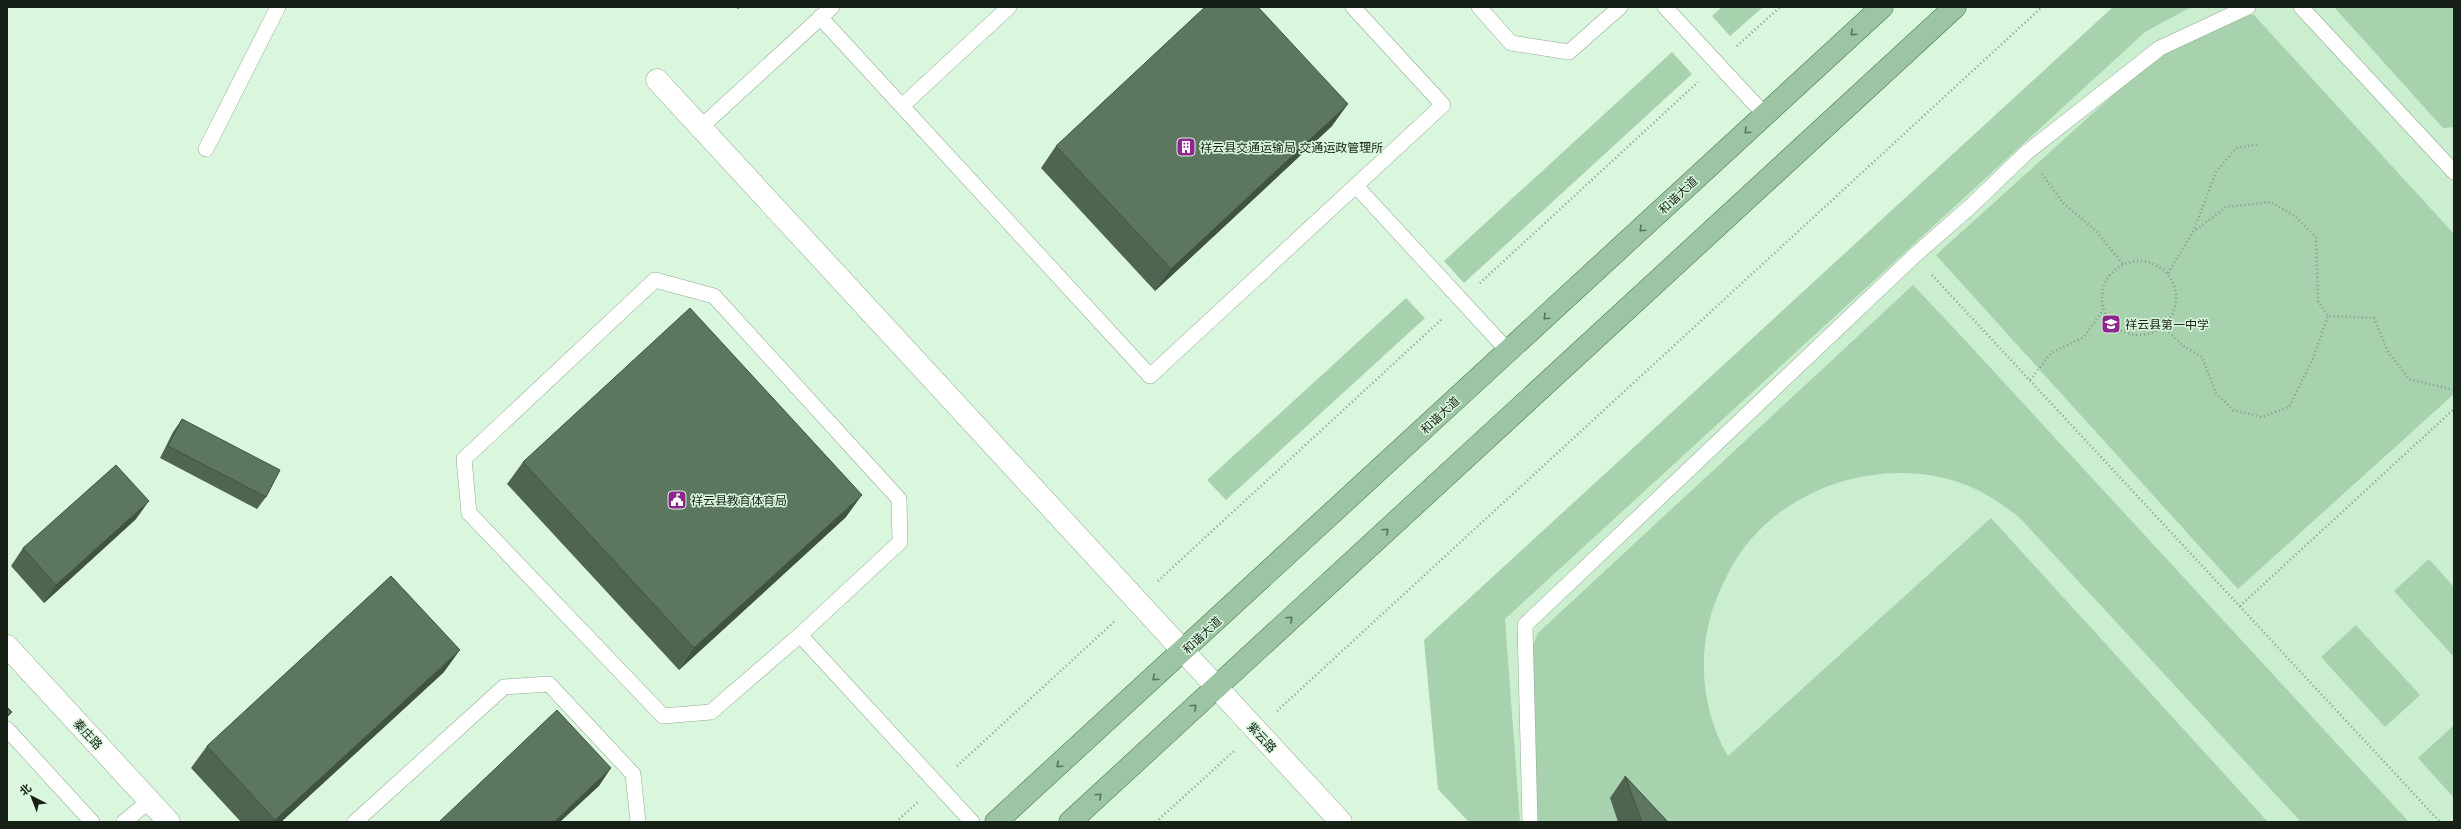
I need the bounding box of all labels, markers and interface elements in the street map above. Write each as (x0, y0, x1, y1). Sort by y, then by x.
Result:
one-way arrow (1851, 29, 1858, 36)
one-way arrow (1745, 126, 1752, 133)
building icon: 祥云县交通运输局 交通运政管理所 (1175, 136, 1197, 158)
place label: 祥云县交通运输局 交通运政管理所 (1200, 140, 1383, 155)
street label: 和谐大道 (1655, 173, 1701, 217)
one-way arrow (1639, 224, 1647, 232)
one-way arrow (1543, 312, 1551, 320)
school or university icon: 祥云县第一中学 (2100, 313, 2122, 335)
place label: 祥云县第一中学 (2125, 317, 2209, 332)
street label: 和谐大道 (1417, 393, 1463, 437)
public building icon: 祥云县教育体育局 (666, 489, 688, 511)
place label: 祥云县教育体育局 (691, 493, 787, 508)
one-way arrow (1381, 529, 1389, 536)
street label: 和谐大道 (1179, 613, 1225, 657)
one-way arrow (1285, 617, 1293, 624)
one-way arrow (1152, 673, 1160, 680)
one-way arrow (1189, 705, 1197, 712)
street label: 秦庄路 (70, 716, 106, 752)
street label: 紫云路 (1244, 719, 1280, 755)
one-way arrow (1056, 760, 1064, 768)
north arrow (12, 777, 52, 817)
text: 北 (17, 781, 34, 798)
one-way arrow (1094, 793, 1102, 800)

